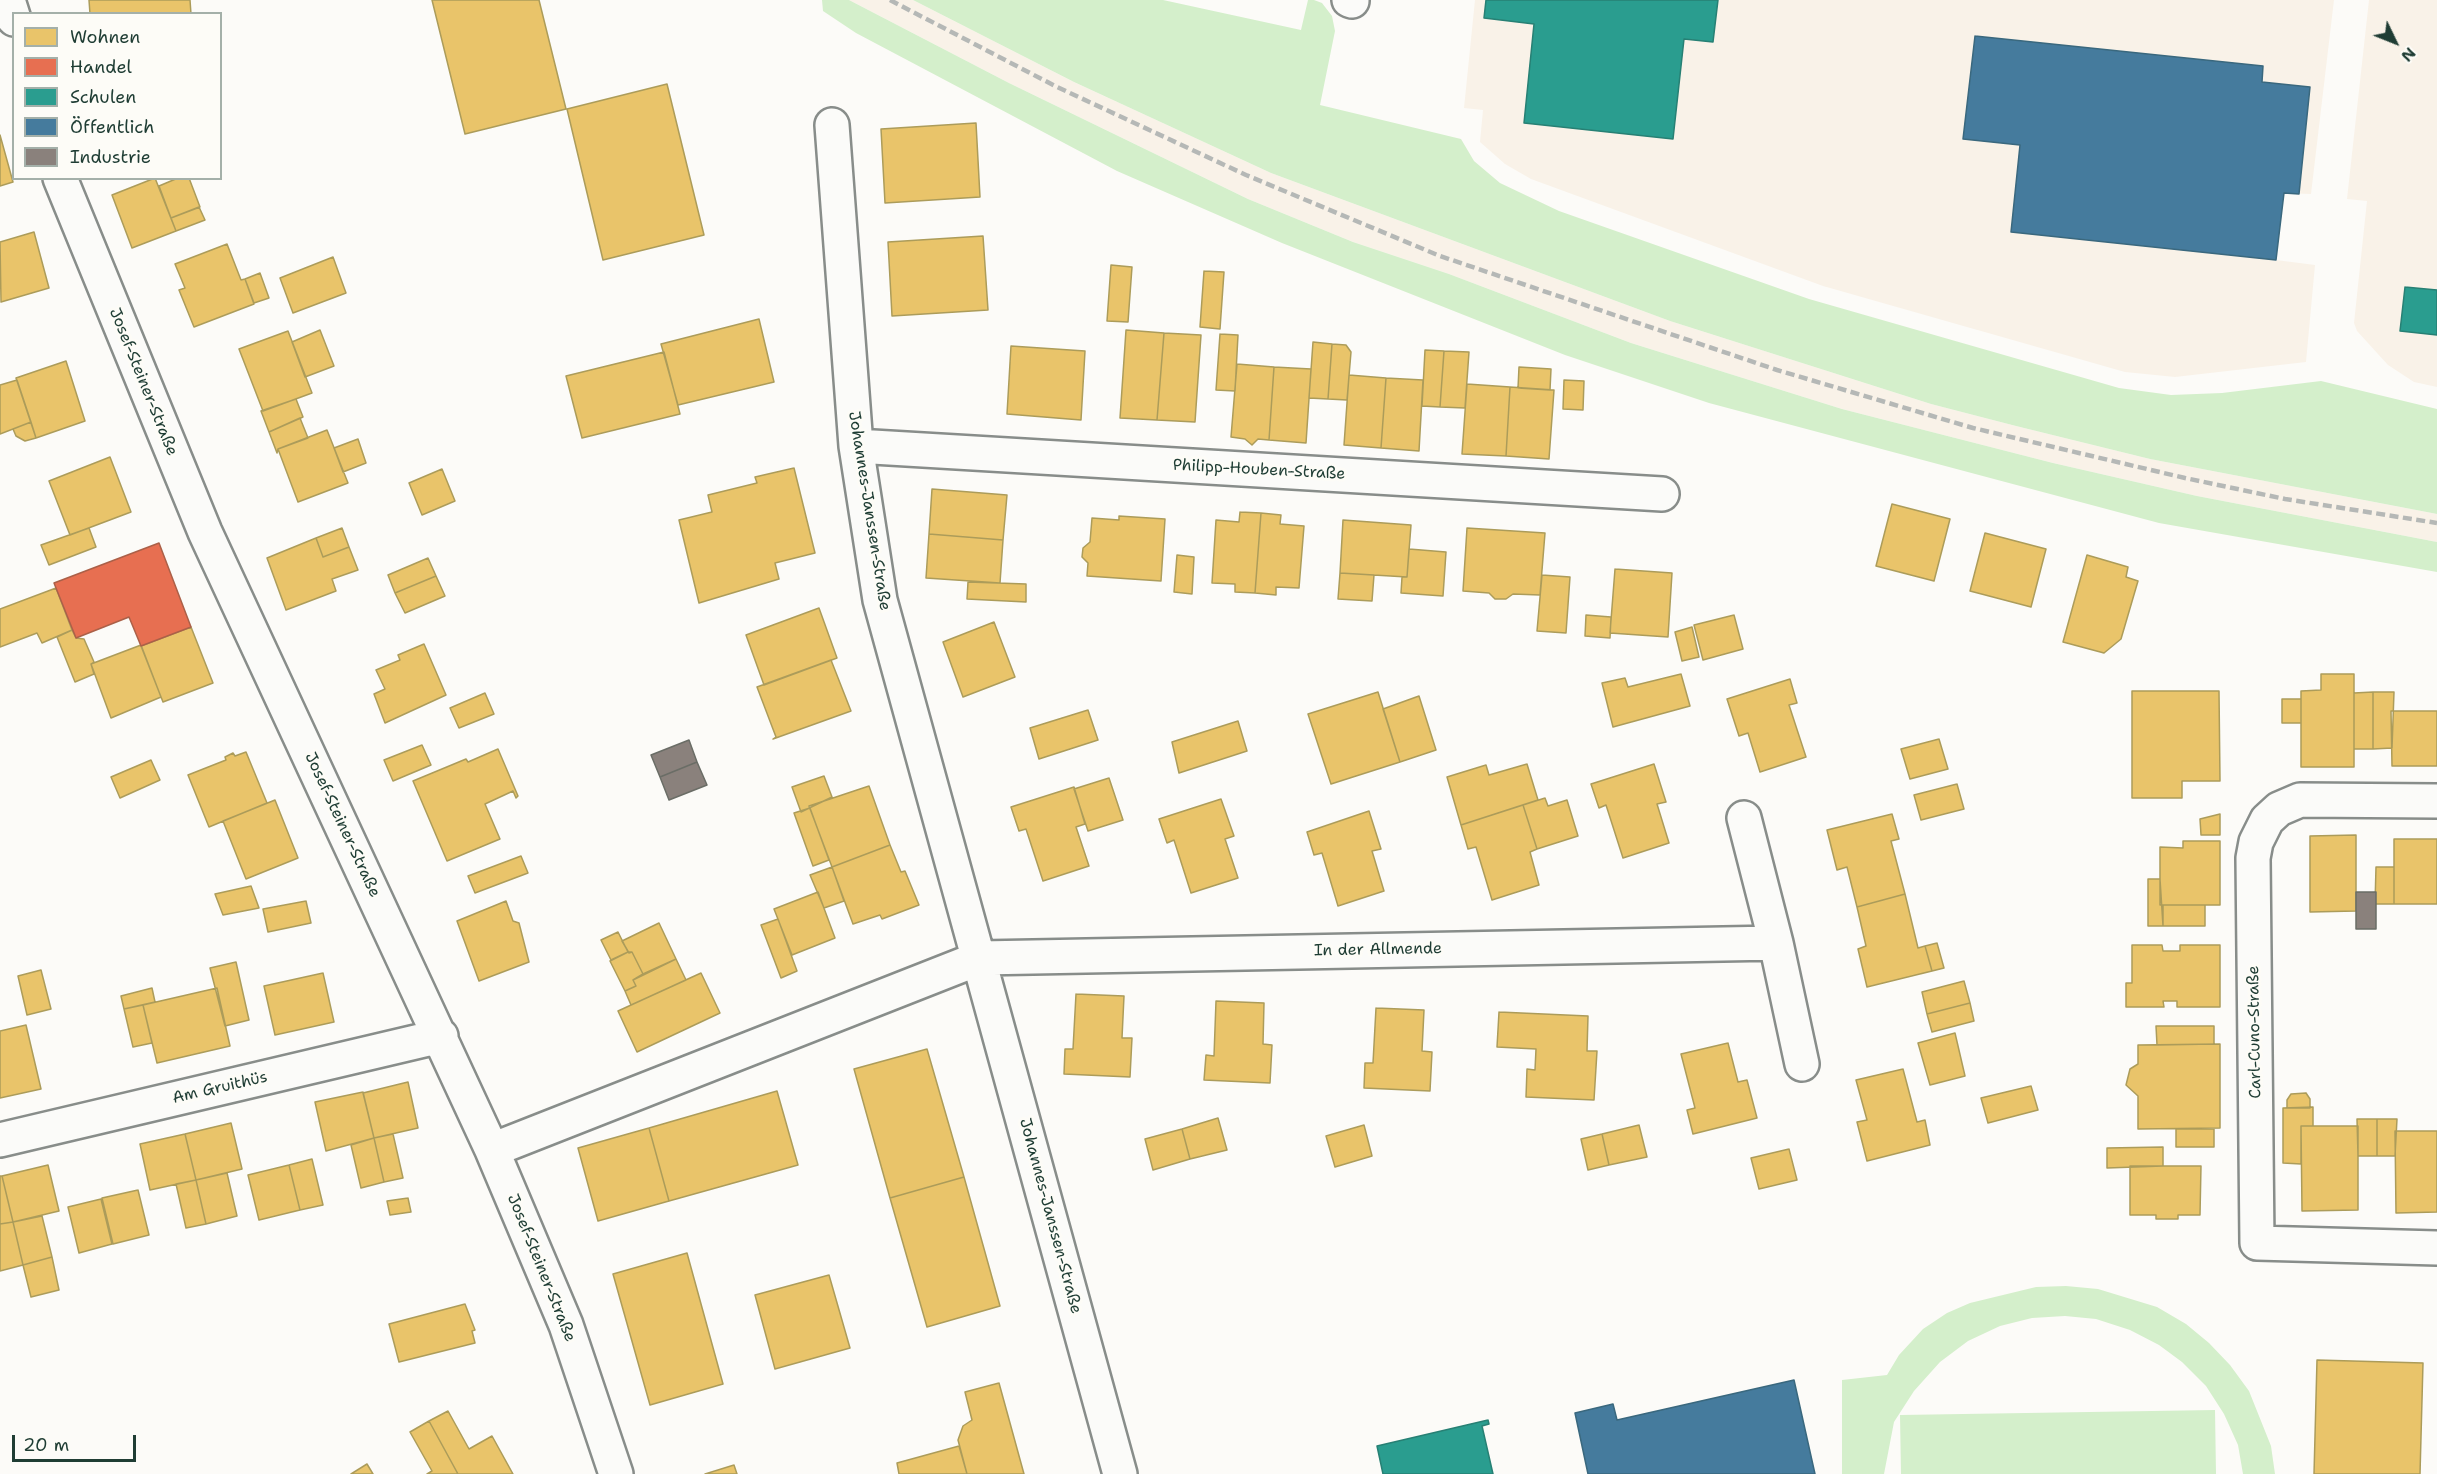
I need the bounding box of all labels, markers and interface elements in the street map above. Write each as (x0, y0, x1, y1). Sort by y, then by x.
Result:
legend (12, 12, 222, 180)
north arrow (2365, 12, 2425, 72)
text: Wohnen (70, 25, 140, 49)
text: N (2397, 43, 2421, 66)
text: Handel (70, 55, 132, 79)
text: Schulen (70, 85, 136, 109)
text: Öffentlich (70, 115, 154, 139)
text: Industrie (70, 145, 151, 169)
street label: Josef-Steiner-Straße (105, 305, 181, 459)
street label: Johannes-Janssen-Straße (844, 410, 894, 612)
street label: Philipp-Houben-Straße (1172, 456, 1346, 484)
street label: Josef-Steiner-Straße (300, 750, 384, 900)
street label: In der Allmende (1314, 939, 1442, 961)
street label: Carl-Cuno-Straße (2244, 965, 2266, 1099)
street label: Am Gruithüs (171, 1068, 269, 1108)
street label: Johannes-Janssen-Straße (1015, 1116, 1085, 1316)
street label: Josef-Steiner-Straße (503, 1191, 579, 1345)
scale bar (15, 1423, 140, 1461)
text: 20 m (23, 1433, 69, 1457)

